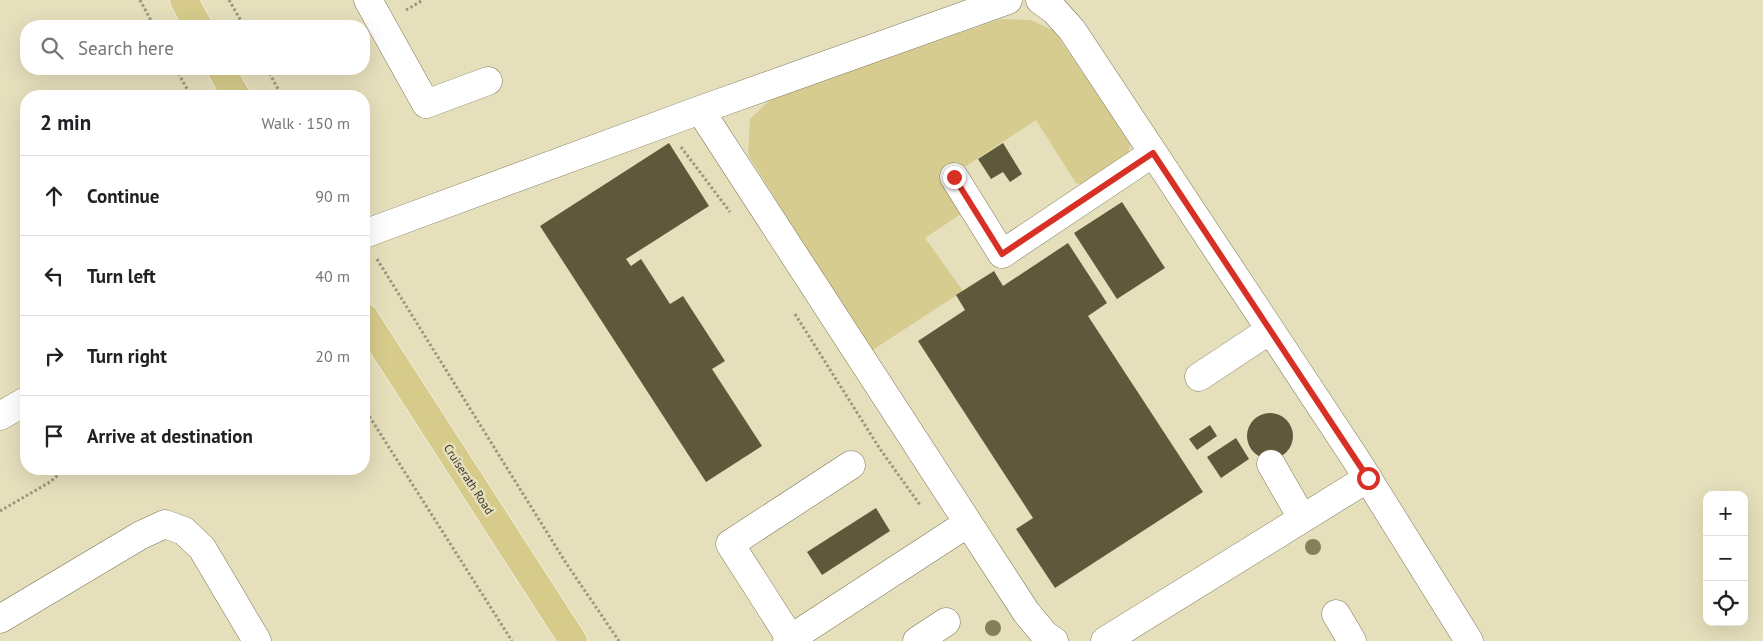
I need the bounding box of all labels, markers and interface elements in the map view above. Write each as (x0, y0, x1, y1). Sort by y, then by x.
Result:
search box (20, 20, 370, 75)
icon: search (38, 34, 66, 62)
text: Search here (78, 36, 174, 60)
text: 2 min (40, 109, 91, 136)
text: Walk · 150 m (261, 113, 350, 133)
route end (943, 166, 966, 189)
icon: ahead (40, 182, 68, 210)
text: Continue (87, 184, 159, 208)
text: 90 m (315, 186, 350, 206)
icon: left (40, 262, 68, 290)
text: Turn left (87, 264, 156, 288)
text: 40 m (315, 266, 350, 286)
icon: right (40, 342, 68, 370)
text: Turn right (87, 344, 167, 368)
text: 20 m (315, 346, 350, 366)
icon: arrive (40, 422, 68, 450)
text: Arrive at destination (87, 424, 253, 448)
street label: Cruiserath Road (441, 441, 497, 517)
route start (1357, 467, 1380, 490)
map controls (1703, 491, 1748, 626)
button: + (1703, 491, 1748, 536)
button: − (1703, 536, 1748, 581)
button: locate (1703, 581, 1748, 626)

